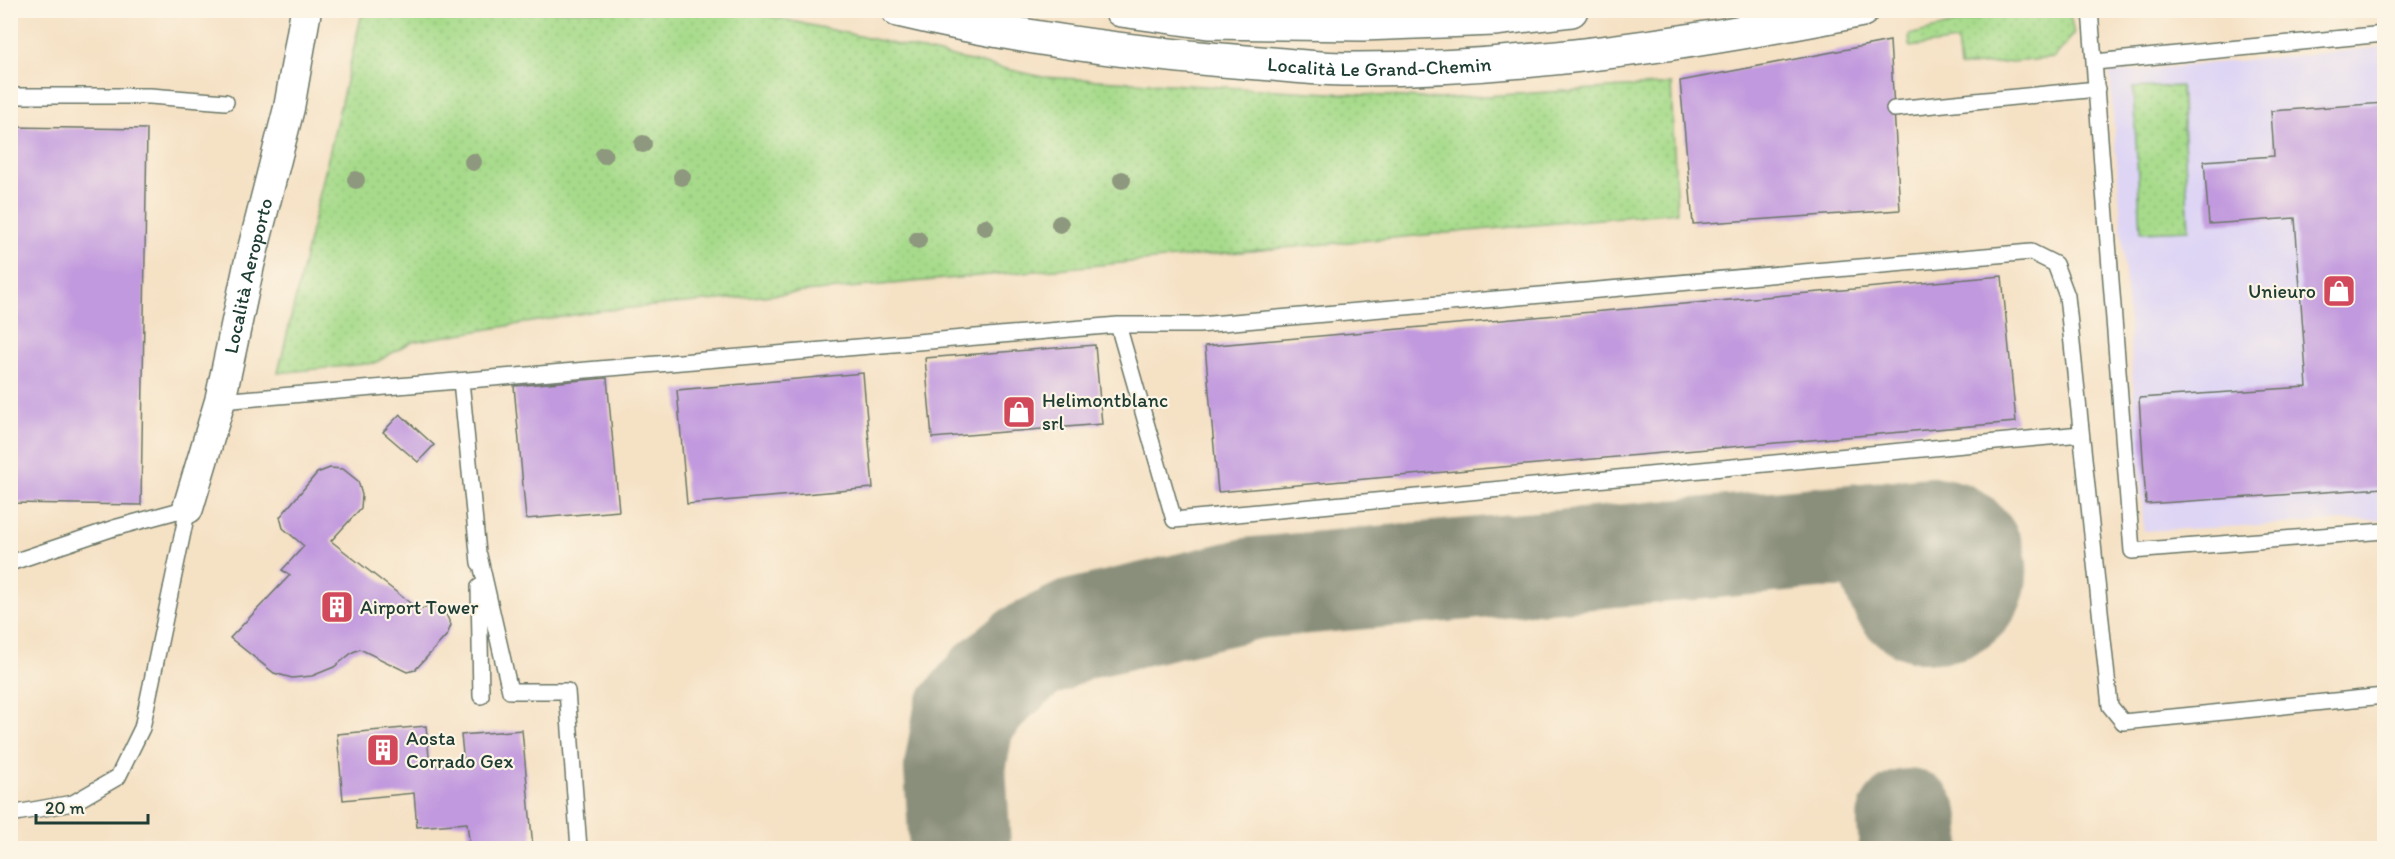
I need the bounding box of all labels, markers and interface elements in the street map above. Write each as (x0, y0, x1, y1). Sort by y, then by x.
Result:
street label: Località Le Grand-Chemin (1266, 52, 1492, 81)
street label: Località Aeroporto (218, 195, 278, 356)
shop icon: Unieuro (2321, 273, 2357, 309)
place label: Unieuro (2248, 279, 2316, 303)
place label: Helimontblanc srl (1042, 388, 1168, 435)
shop icon: Helimontblanc srl (1001, 394, 1037, 430)
building icon: Airport Tower (319, 589, 355, 625)
place label: Airport Tower (360, 595, 478, 619)
place label: Aosta Corrado Gex (406, 726, 513, 773)
building icon: Aosta Corrado Gex (365, 732, 401, 768)
scale bar (36, 787, 148, 825)
text: 20 m (45, 797, 85, 819)

